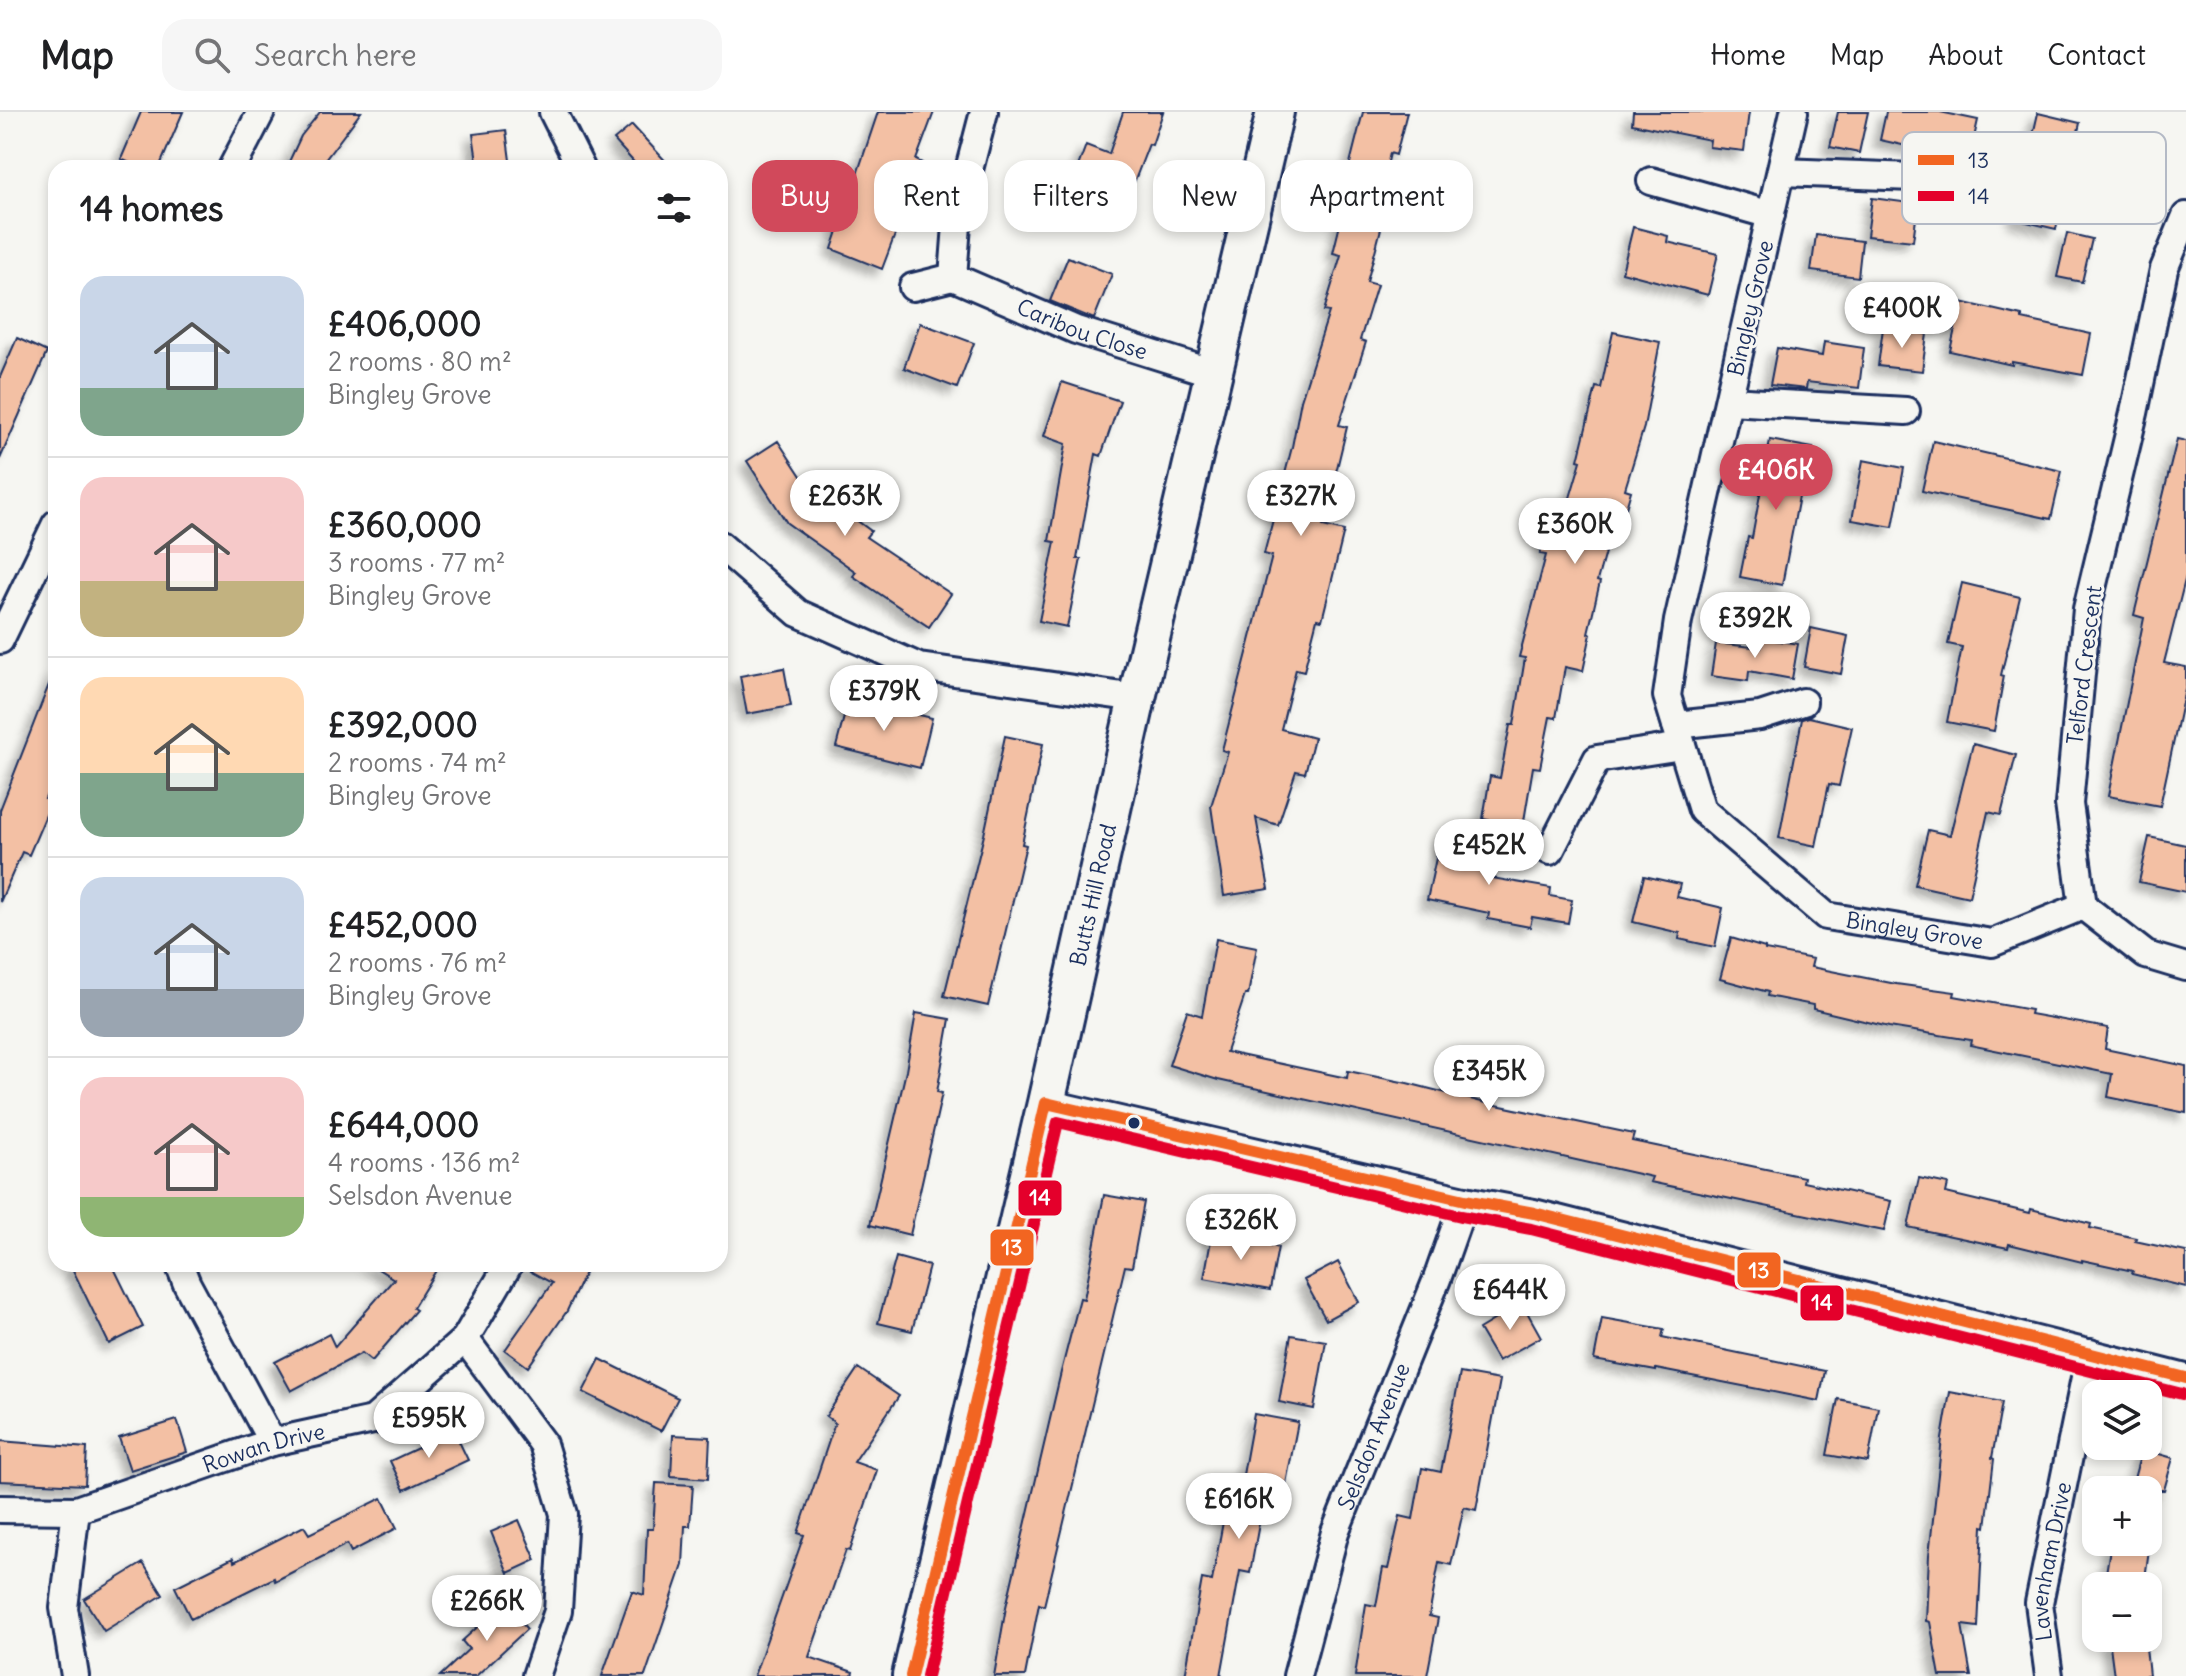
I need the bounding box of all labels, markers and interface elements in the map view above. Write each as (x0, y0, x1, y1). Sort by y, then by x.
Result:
search box (162, 19, 722, 91)
text: Map (40, 32, 114, 79)
icon: search (190, 33, 234, 77)
text: Search here (254, 36, 417, 74)
text: Home (1710, 37, 1786, 73)
text: Map (1830, 37, 1884, 73)
text: About (1928, 37, 2003, 73)
text: Contact (2047, 37, 2146, 73)
legend (1902, 132, 2166, 224)
text: 13 (1968, 146, 1989, 174)
chip: Buy (752, 160, 858, 232)
chip: Rent (874, 160, 988, 232)
chip: Filters (1004, 160, 1137, 232)
chip: New (1153, 160, 1265, 232)
chip: Apartment (1281, 160, 1473, 232)
text: 14 (1968, 182, 1989, 210)
icon: filters (652, 186, 696, 230)
text: 14 homes (80, 187, 224, 230)
street label: Bingley Grove (1721, 237, 1779, 379)
pin: £400K (1846, 282, 1958, 350)
text: £400K (1863, 291, 1941, 324)
street label: Caribou Close (1013, 292, 1151, 366)
text: £406,000 (328, 302, 482, 345)
icon: home (144, 308, 240, 404)
text: 2 rooms · 80 m² (328, 345, 512, 378)
text: Bingley Grove (328, 378, 492, 411)
pin: £406K (1720, 444, 1832, 512)
text: £406K (1738, 453, 1814, 486)
pin: £263K (789, 470, 901, 538)
pin: £327K (1245, 470, 1357, 538)
text: £263K (808, 479, 882, 512)
text: £327K (1265, 479, 1337, 512)
pin: £360K (1519, 498, 1631, 566)
text: £360,000 (328, 503, 482, 546)
text: £360K (1537, 507, 1613, 540)
icon: home (144, 509, 240, 605)
text: 3 rooms · 77 m² (328, 546, 506, 579)
text: Bingley Grove (328, 579, 492, 612)
street label: Telford Crescent (2060, 584, 2108, 746)
pin: £392K (1699, 592, 1811, 660)
text: £392K (1718, 601, 1792, 634)
pin: £379K (828, 665, 940, 733)
text: £379K (848, 674, 920, 707)
text: £392,000 (328, 703, 478, 746)
icon: home (144, 709, 240, 805)
text: 2 rooms · 74 m² (328, 746, 507, 779)
text: Bingley Grove (328, 779, 492, 812)
pin: £452K (1433, 819, 1545, 887)
street label: Butts Hill Road (1063, 821, 1122, 969)
text: £452K (1452, 828, 1526, 861)
text: £452,000 (328, 903, 478, 946)
street label: Bingley Grove (1844, 905, 1985, 955)
icon: home (144, 909, 240, 1005)
text: 2 rooms · 76 m² (328, 946, 507, 979)
text: Bingley Grove (328, 979, 492, 1012)
pin: £345K (1433, 1045, 1545, 1113)
text: £345K (1452, 1054, 1526, 1087)
text: £644,000 (328, 1103, 479, 1146)
icon: home (144, 1109, 240, 1205)
unlabelled marker (1126, 1115, 1142, 1131)
text: 4 rooms · 136 m² (328, 1146, 520, 1179)
text: Selsdon Avenue (328, 1179, 512, 1212)
line badge: 14 (1017, 1179, 1063, 1217)
text: 14 (1029, 1183, 1051, 1211)
pin: £326K (1185, 1194, 1297, 1262)
text: £326K (1204, 1203, 1278, 1236)
line badge: 13 (989, 1228, 1035, 1267)
text: 13 (1001, 1233, 1023, 1261)
line badge: 13 (1736, 1251, 1782, 1289)
text: 13 (1748, 1256, 1770, 1284)
pin: £644K (1454, 1264, 1566, 1332)
text: £644K (1472, 1273, 1548, 1306)
line badge: 14 (1799, 1284, 1845, 1322)
text: 14 (1811, 1288, 1833, 1316)
street label: Selsdon Avenue (1331, 1359, 1416, 1514)
map controls (2082, 1380, 2162, 1652)
button: layers (2082, 1380, 2162, 1460)
pin: £595K (373, 1392, 485, 1460)
text: £595K (392, 1401, 466, 1434)
street label: Rowan Drive (199, 1417, 327, 1479)
pin: £616K (1183, 1473, 1295, 1541)
button: + (2082, 1476, 2162, 1556)
street label: Lavenham Drive (2025, 1480, 2077, 1643)
text: £616K (1204, 1482, 1274, 1515)
button: − (2082, 1572, 2162, 1652)
pin: £266K (431, 1575, 543, 1643)
text: £266K (450, 1584, 524, 1617)

